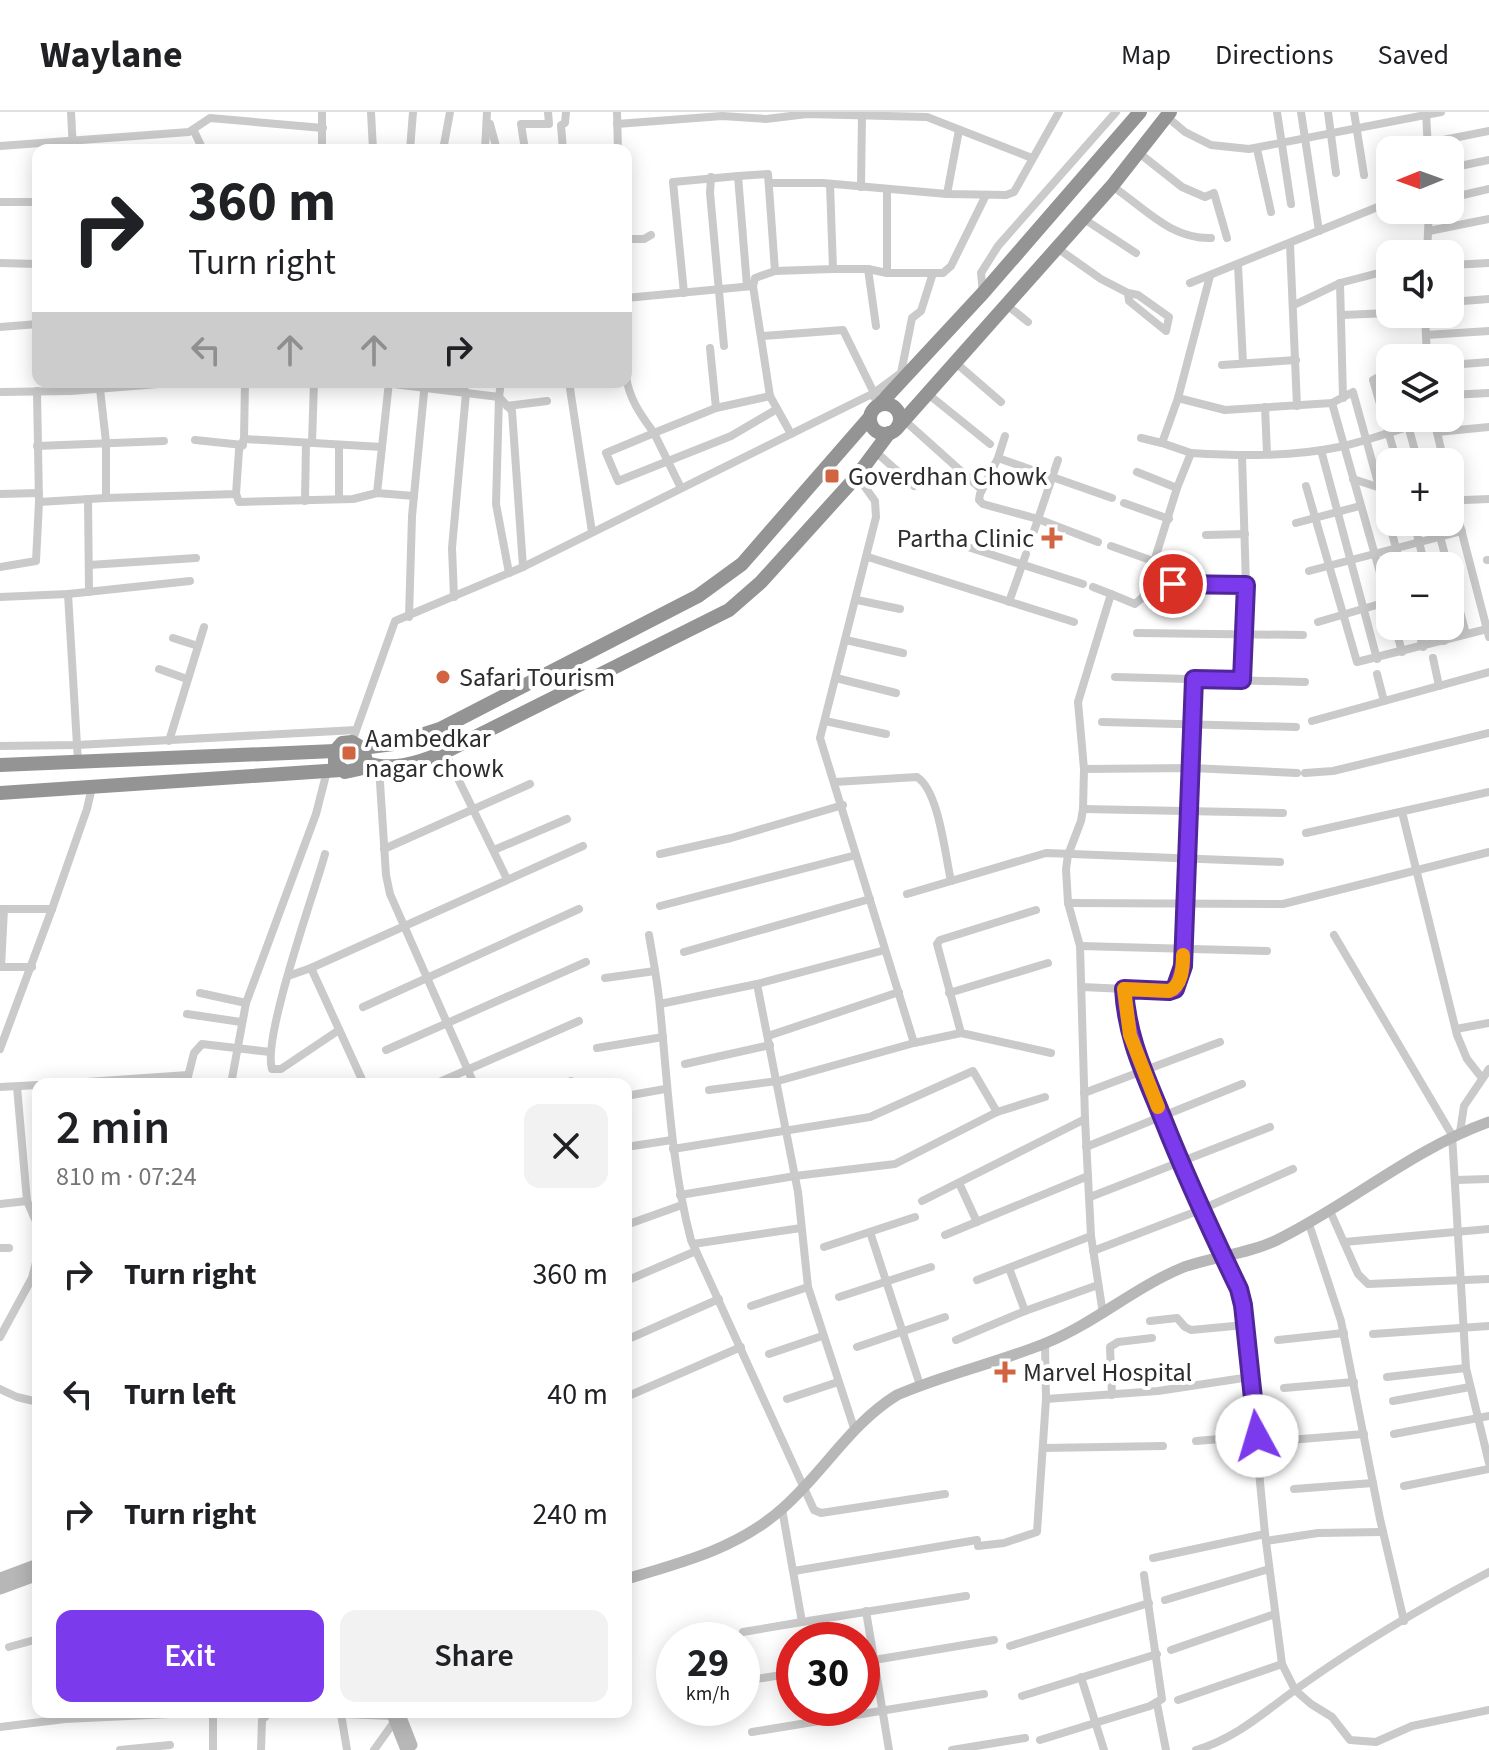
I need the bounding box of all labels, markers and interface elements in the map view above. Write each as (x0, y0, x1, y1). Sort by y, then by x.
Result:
text: Waylane (40, 28, 183, 82)
text: Map (1121, 35, 1171, 75)
text: Directions (1215, 35, 1334, 75)
text: Saved (1378, 35, 1449, 75)
north arrow (1376, 136, 1464, 224)
map controls (1376, 136, 1464, 640)
text: 360 m (188, 163, 336, 242)
icon: right (56, 176, 160, 280)
text: Turn right (188, 237, 336, 288)
button: sound (1376, 240, 1464, 328)
icon: left (184, 328, 228, 372)
icon: ahead (268, 328, 312, 372)
icon: ahead (352, 328, 396, 372)
icon: right (436, 328, 480, 372)
button: layers (1376, 344, 1464, 432)
button: + (1376, 448, 1464, 536)
place label: Goverdhan Chowk (848, 458, 1048, 495)
marker: Goverdhan Chowk (823, 467, 841, 485)
place label: Partha Clinic (897, 520, 1034, 557)
marker: Partha Clinic (1041, 527, 1063, 549)
pin (1139, 550, 1207, 618)
button: − (1376, 552, 1464, 640)
icon: arrive (1151, 562, 1195, 606)
place label: Safari Tourism (459, 659, 615, 696)
marker: Safari Tourism (434, 668, 452, 686)
place label: Aambedkar nagar chowk (365, 720, 504, 787)
marker: Aambedkar nagar chowk (340, 744, 358, 762)
text: 2 min (56, 1094, 170, 1162)
button: close (524, 1104, 608, 1188)
text: 810 m · 07:24 (56, 1158, 197, 1195)
icon: right (56, 1252, 100, 1296)
text: Turn right (124, 1253, 256, 1296)
text: 360 m (532, 1253, 608, 1296)
place label: Marvel Hospital (1023, 1354, 1192, 1391)
marker: Marvel Hospital (994, 1361, 1016, 1383)
icon: left (56, 1372, 100, 1416)
text: Turn left (124, 1373, 236, 1416)
text: 40 m (547, 1373, 608, 1416)
position arrow (1215, 1394, 1299, 1478)
icon: right (56, 1492, 100, 1536)
text: Turn right (124, 1493, 256, 1536)
text: 240 m (532, 1493, 608, 1536)
button: Exit (56, 1610, 324, 1702)
button: Share (340, 1610, 608, 1702)
speed limit sign: 30 (776, 1622, 880, 1726)
text: 29 (687, 1635, 729, 1692)
text: km/h (686, 1680, 730, 1708)

